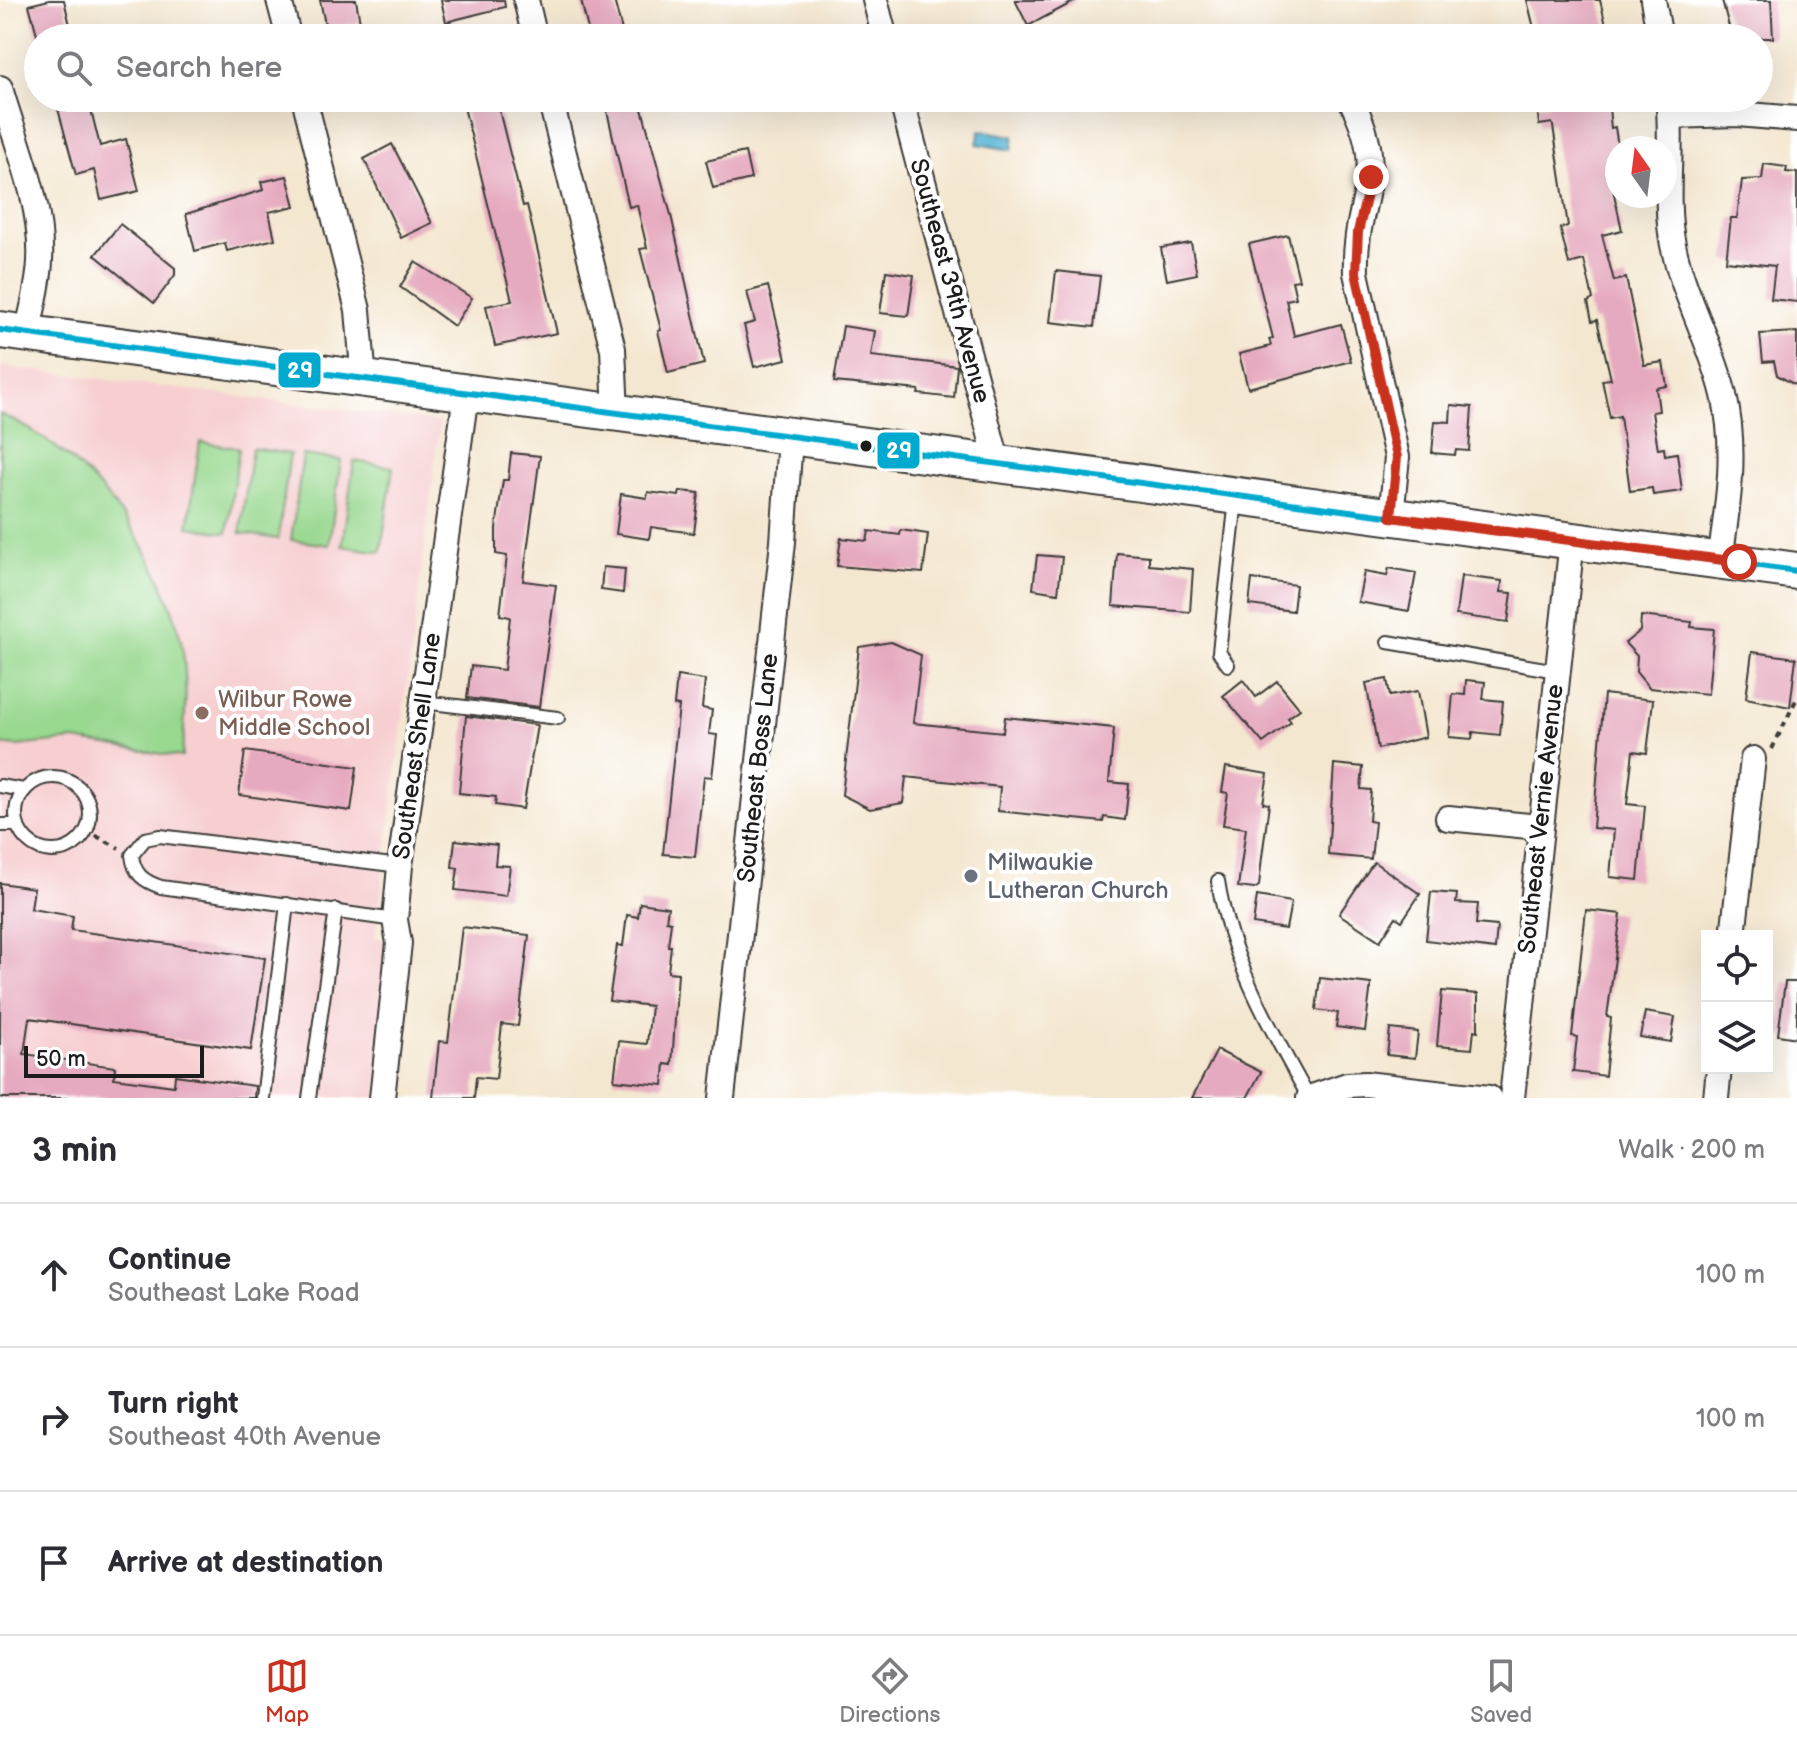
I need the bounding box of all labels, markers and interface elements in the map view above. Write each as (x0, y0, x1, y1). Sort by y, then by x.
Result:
search box (24, 24, 1773, 112)
icon: search (52, 46, 96, 90)
text: Search here (116, 50, 282, 86)
north arrow (1605, 136, 1677, 208)
street label: Southeast 39th Avenue (903, 156, 997, 406)
route end (1353, 159, 1389, 195)
line badge: 29 (277, 351, 322, 389)
text: 29 (287, 358, 313, 385)
line badge: 29 (876, 431, 921, 470)
unlabelled marker (858, 438, 874, 454)
text: 29 (886, 438, 912, 465)
route start (1721, 544, 1757, 580)
street label: Southeast Shell Lane (387, 631, 447, 861)
street label: Southeast Boss Lane (732, 652, 784, 884)
street label: Southeast Vernie Avenue (1512, 683, 1570, 955)
place label: Wilbur Rowe Middle School (218, 685, 370, 742)
marker: Wilbur Rowe Middle School (193, 704, 211, 722)
place label: Milwaukie Lutheran Church (987, 848, 1169, 905)
marker: Milwaukie Lutheran Church (962, 867, 980, 885)
map controls (1701, 930, 1773, 1074)
button: locate (1701, 930, 1773, 1002)
button: layers (1701, 1002, 1773, 1074)
scale bar (24, 1042, 204, 1078)
text: 50 m (36, 1046, 86, 1073)
text: 3 min (32, 1130, 117, 1171)
text: Walk · 200 m (1618, 1135, 1765, 1166)
text: Continue (108, 1242, 231, 1278)
icon: ahead (32, 1253, 76, 1297)
text: 100 m (1696, 1260, 1765, 1291)
text: Southeast Lake Road (108, 1278, 360, 1309)
text: Turn right (108, 1386, 239, 1422)
icon: right (32, 1397, 76, 1441)
text: 100 m (1696, 1404, 1765, 1435)
text: Southeast 40th Avenue (108, 1422, 381, 1453)
icon: arrive (32, 1541, 76, 1585)
text: Arrive at destination (108, 1545, 384, 1581)
tab: Map (265, 1654, 309, 1729)
tab: Directions (839, 1654, 940, 1729)
tab: Saved (1470, 1654, 1532, 1729)

